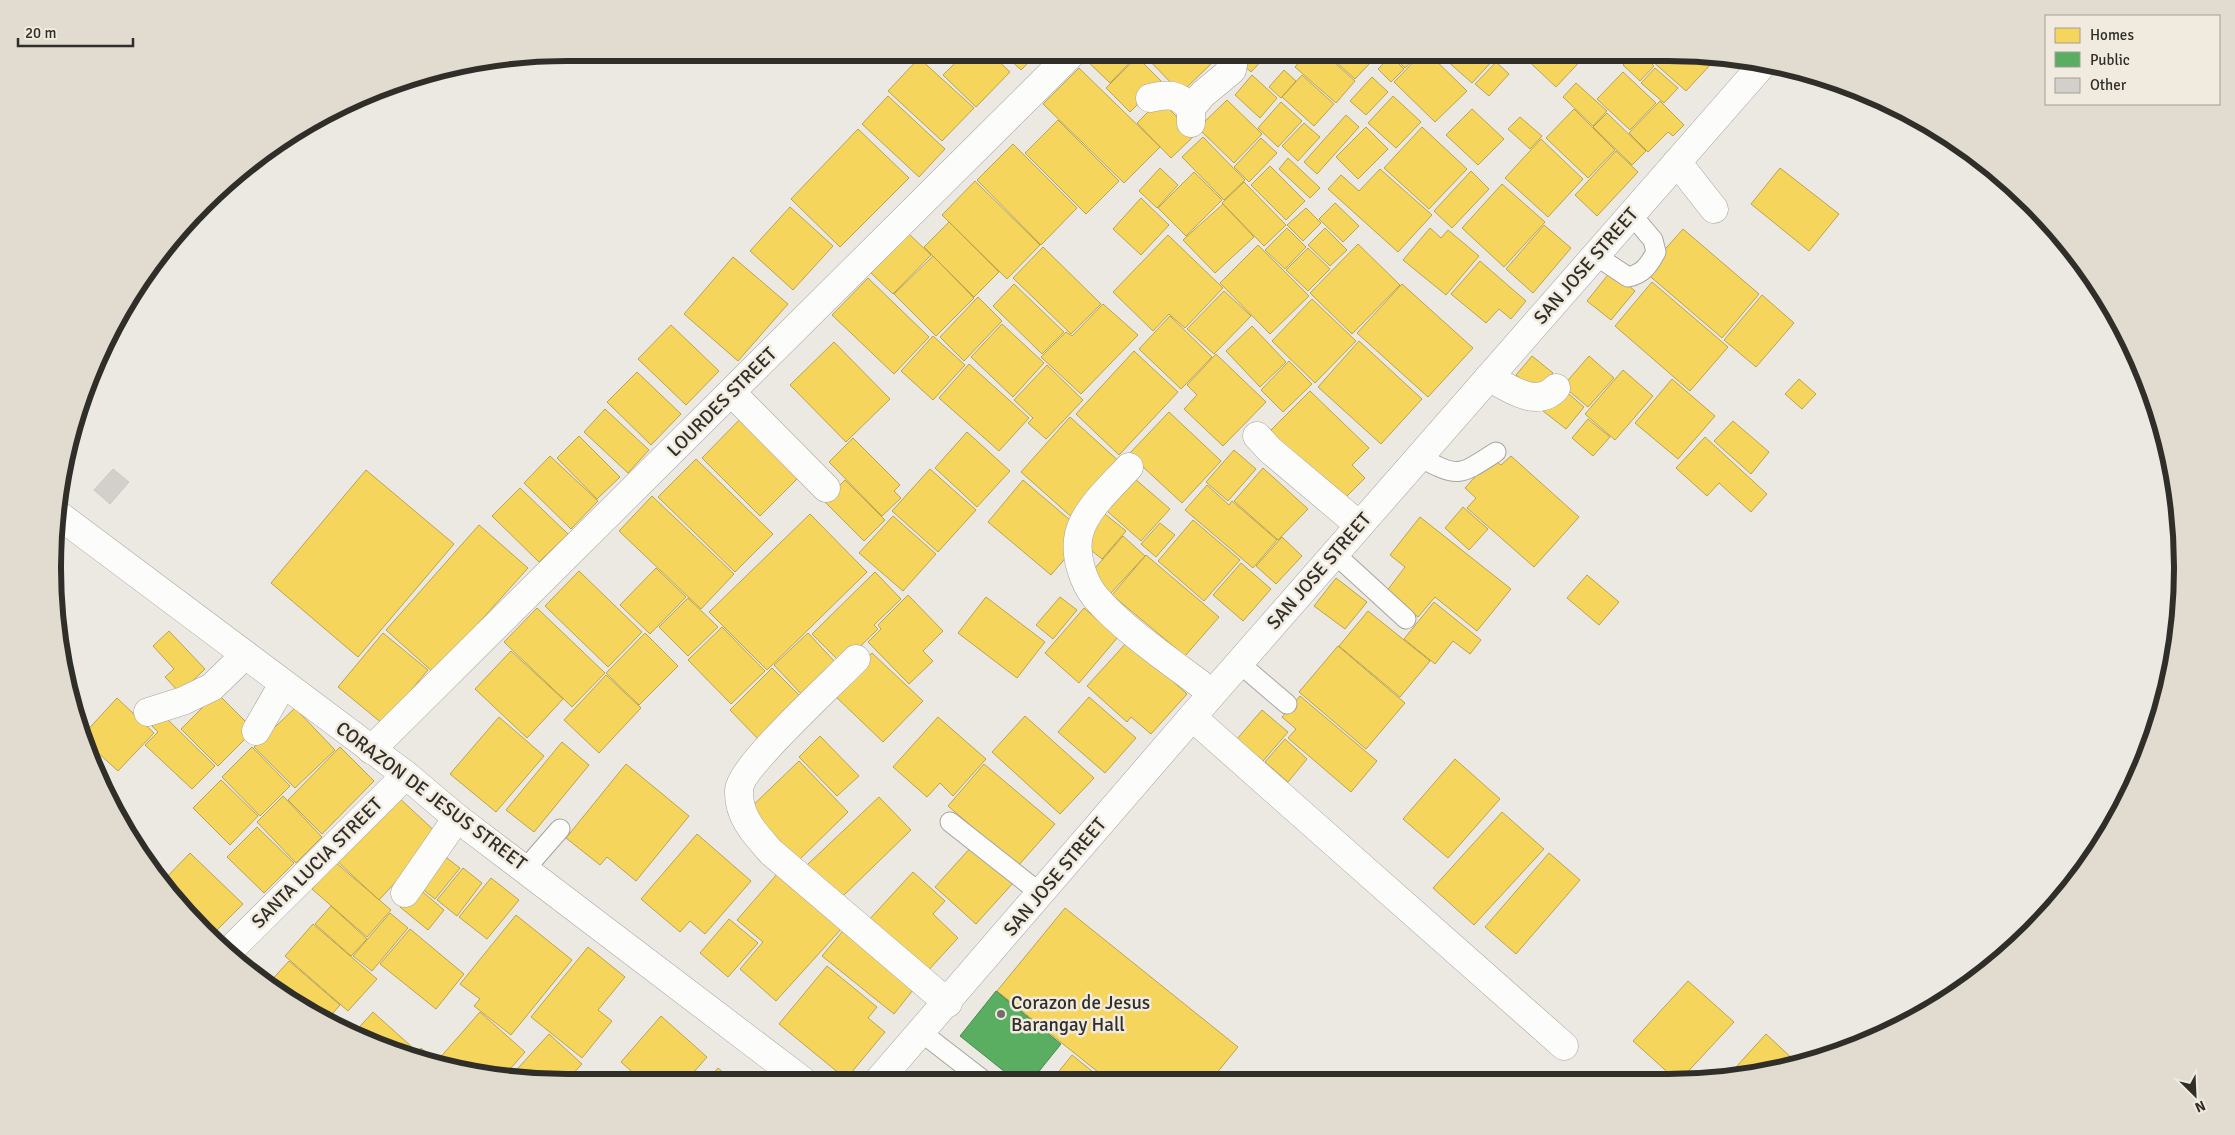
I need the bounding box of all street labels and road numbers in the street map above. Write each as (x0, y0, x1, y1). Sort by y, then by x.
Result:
street label: SAN JOSE STREET (1529, 202, 1644, 329)
street label: LOURDES STREET (662, 342, 782, 462)
street label: SAN JOSE STREET (1262, 507, 1377, 634)
street label: CORAZON DE JESUS STREET (331, 716, 532, 876)
street label: SANTA LUCIA STREET (246, 792, 388, 934)
street label: SAN JOSE STREET (998, 812, 1112, 941)

